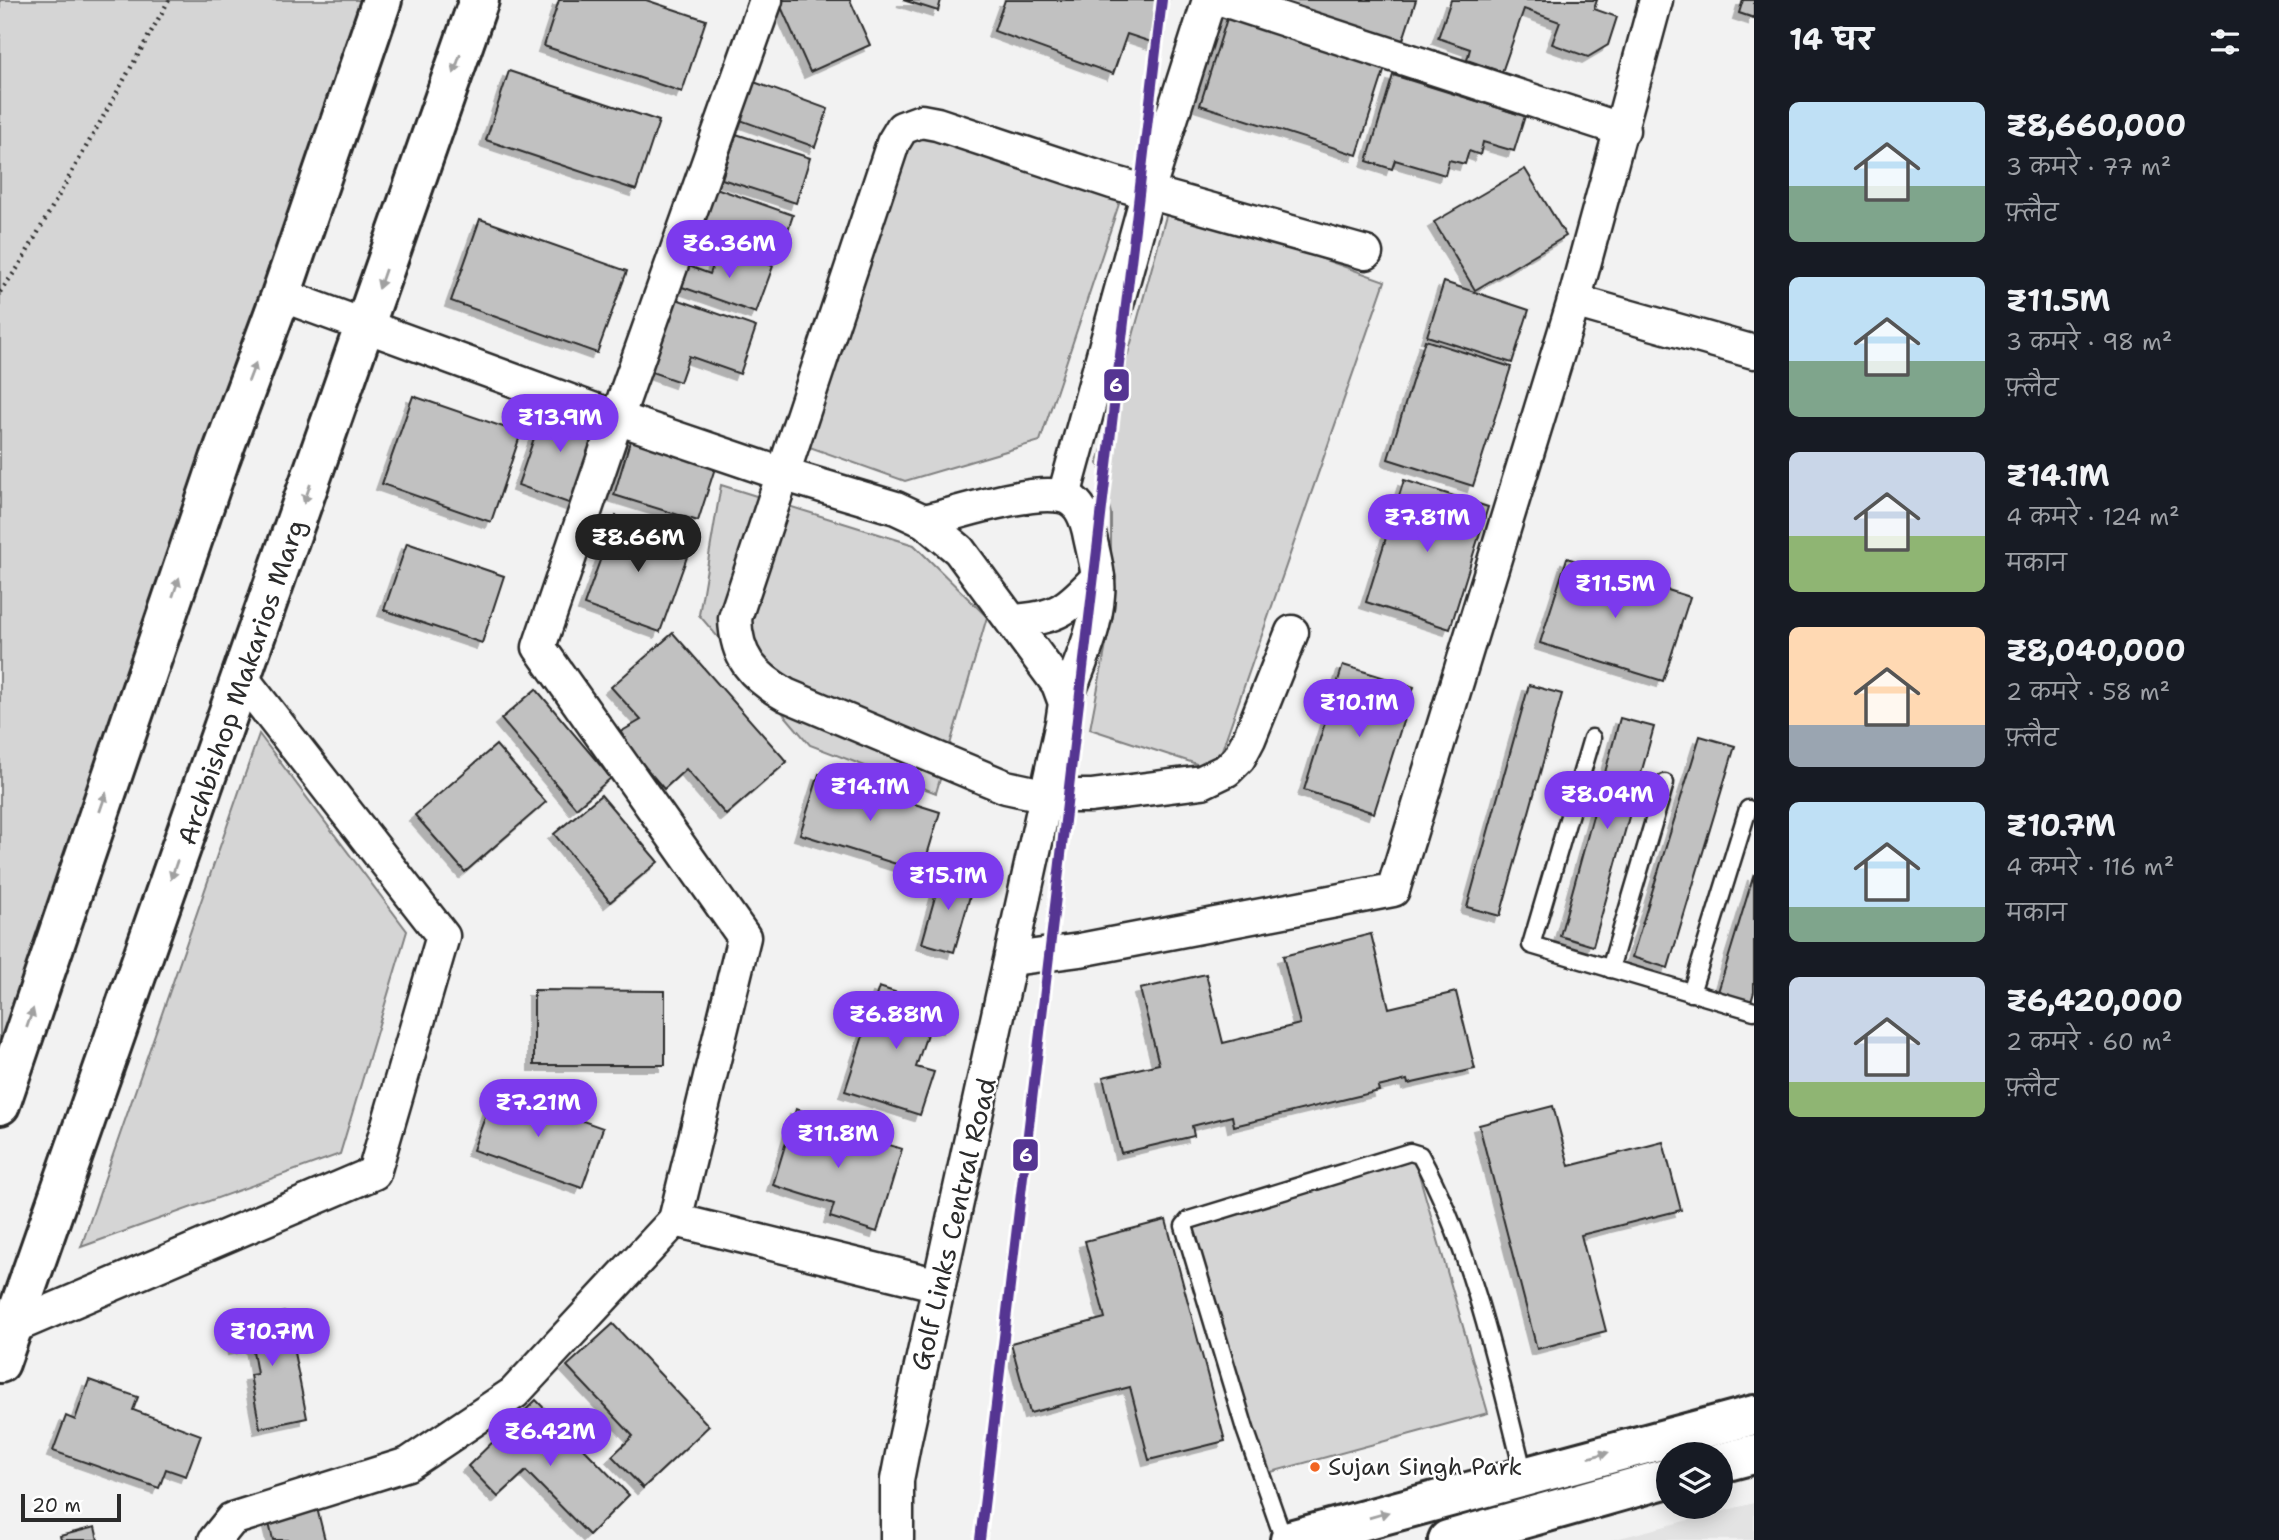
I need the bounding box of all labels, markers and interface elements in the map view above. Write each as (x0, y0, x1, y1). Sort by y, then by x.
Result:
text: 14 घर (1789, 19, 1873, 60)
icon: filters (2206, 23, 2244, 61)
one-way arrow (451, 54, 462, 75)
text: ₹8,660,000 (2006, 105, 2186, 146)
icon: home (1845, 130, 1929, 214)
text: 3 कमरे · 77 m² (2006, 152, 2171, 182)
text: फ़्लैट (2006, 198, 2058, 228)
pin: ₹6.36M (672, 220, 786, 280)
text: ₹6.36M (682, 228, 776, 258)
one-way arrow (376, 269, 387, 290)
text: ₹11.5M (2006, 280, 2110, 321)
icon: home (1845, 305, 1929, 389)
text: 3 कमरे · 98 m² (2006, 327, 2172, 357)
one-way arrow (247, 362, 258, 383)
line badge: 6 (1103, 368, 1130, 402)
text: 6 (1109, 373, 1123, 398)
text: फ़्लैट (2006, 373, 2058, 403)
pin: ₹13.9M (503, 394, 617, 454)
text: ₹13.9M (518, 402, 602, 432)
text: ₹14.1M (2006, 455, 2110, 496)
icon: home (1845, 480, 1929, 564)
one-way arrow (301, 484, 312, 505)
pin: ₹7.81M (1370, 494, 1484, 554)
text: ₹7.81M (1384, 502, 1470, 532)
text: 4 कमरे · 124 m² (2006, 502, 2180, 532)
pin: ₹8.66M (581, 514, 695, 574)
street label: Archbishop Makarios Marg (169, 515, 313, 849)
text: ₹8.66M (591, 522, 685, 552)
text: मकान (2006, 548, 2067, 578)
pin: ₹11.5M (1558, 560, 1672, 620)
text: ₹11.5M (1575, 568, 1655, 598)
one-way arrow (171, 576, 182, 597)
text: ₹8,040,000 (2006, 630, 2186, 671)
icon: home (1845, 655, 1929, 739)
text: 2 कमरे · 58 m² (2006, 677, 2170, 707)
pin: ₹10.1M (1302, 680, 1416, 739)
text: ₹10.1M (1319, 687, 1399, 717)
text: फ़्लैट (2006, 723, 2058, 753)
pin: ₹14.1M (813, 764, 927, 823)
text: ₹14.1M (830, 771, 910, 801)
pin: ₹8.04M (1550, 772, 1664, 831)
text: ₹8.04M (1560, 779, 1654, 809)
one-way arrow (98, 792, 109, 813)
text: ₹10.7M (2006, 805, 2116, 846)
icon: home (1845, 830, 1929, 914)
pin: ₹15.1M (891, 852, 1005, 912)
text: 4 कमरे · 116 m² (2006, 852, 2174, 882)
one-way arrow (168, 860, 179, 881)
text: ₹15.1M (909, 860, 987, 890)
text: मकान (2006, 898, 2067, 928)
text: ₹6,420,000 (2006, 980, 2183, 1021)
pin: ₹6.88M (839, 992, 953, 1051)
text: ₹6.88M (849, 999, 943, 1029)
icon: home (1845, 1005, 1929, 1089)
one-way arrow (25, 1007, 36, 1028)
text: 2 कमरे · 60 m² (2006, 1027, 2172, 1057)
text: फ़्लैट (2006, 1073, 2058, 1103)
street label: Golf Links Central Road (902, 1074, 1004, 1374)
pin: ₹7.21M (481, 1080, 595, 1139)
text: ₹7.21M (495, 1087, 581, 1117)
pin: ₹11.8M (781, 1110, 895, 1170)
text: ₹11.8M (797, 1118, 879, 1148)
line badge: 6 (1012, 1138, 1039, 1172)
text: 6 (1019, 1143, 1033, 1168)
pin: ₹10.7M (215, 1308, 329, 1368)
text: ₹10.7M (230, 1316, 314, 1346)
pin: ₹6.42M (493, 1408, 607, 1468)
text: ₹6.42M (504, 1416, 596, 1446)
map controls (1656, 1442, 1733, 1519)
button: layers (1656, 1442, 1733, 1519)
one-way arrow (1588, 1450, 1609, 1460)
place label: Sujan Singh Park (1328, 1451, 1522, 1483)
marker: Sujan Singh Park (1308, 1460, 1322, 1474)
scale bar (21, 1491, 121, 1523)
text: 20 m (32, 1493, 81, 1518)
one-way arrow (1368, 1509, 1390, 1520)

